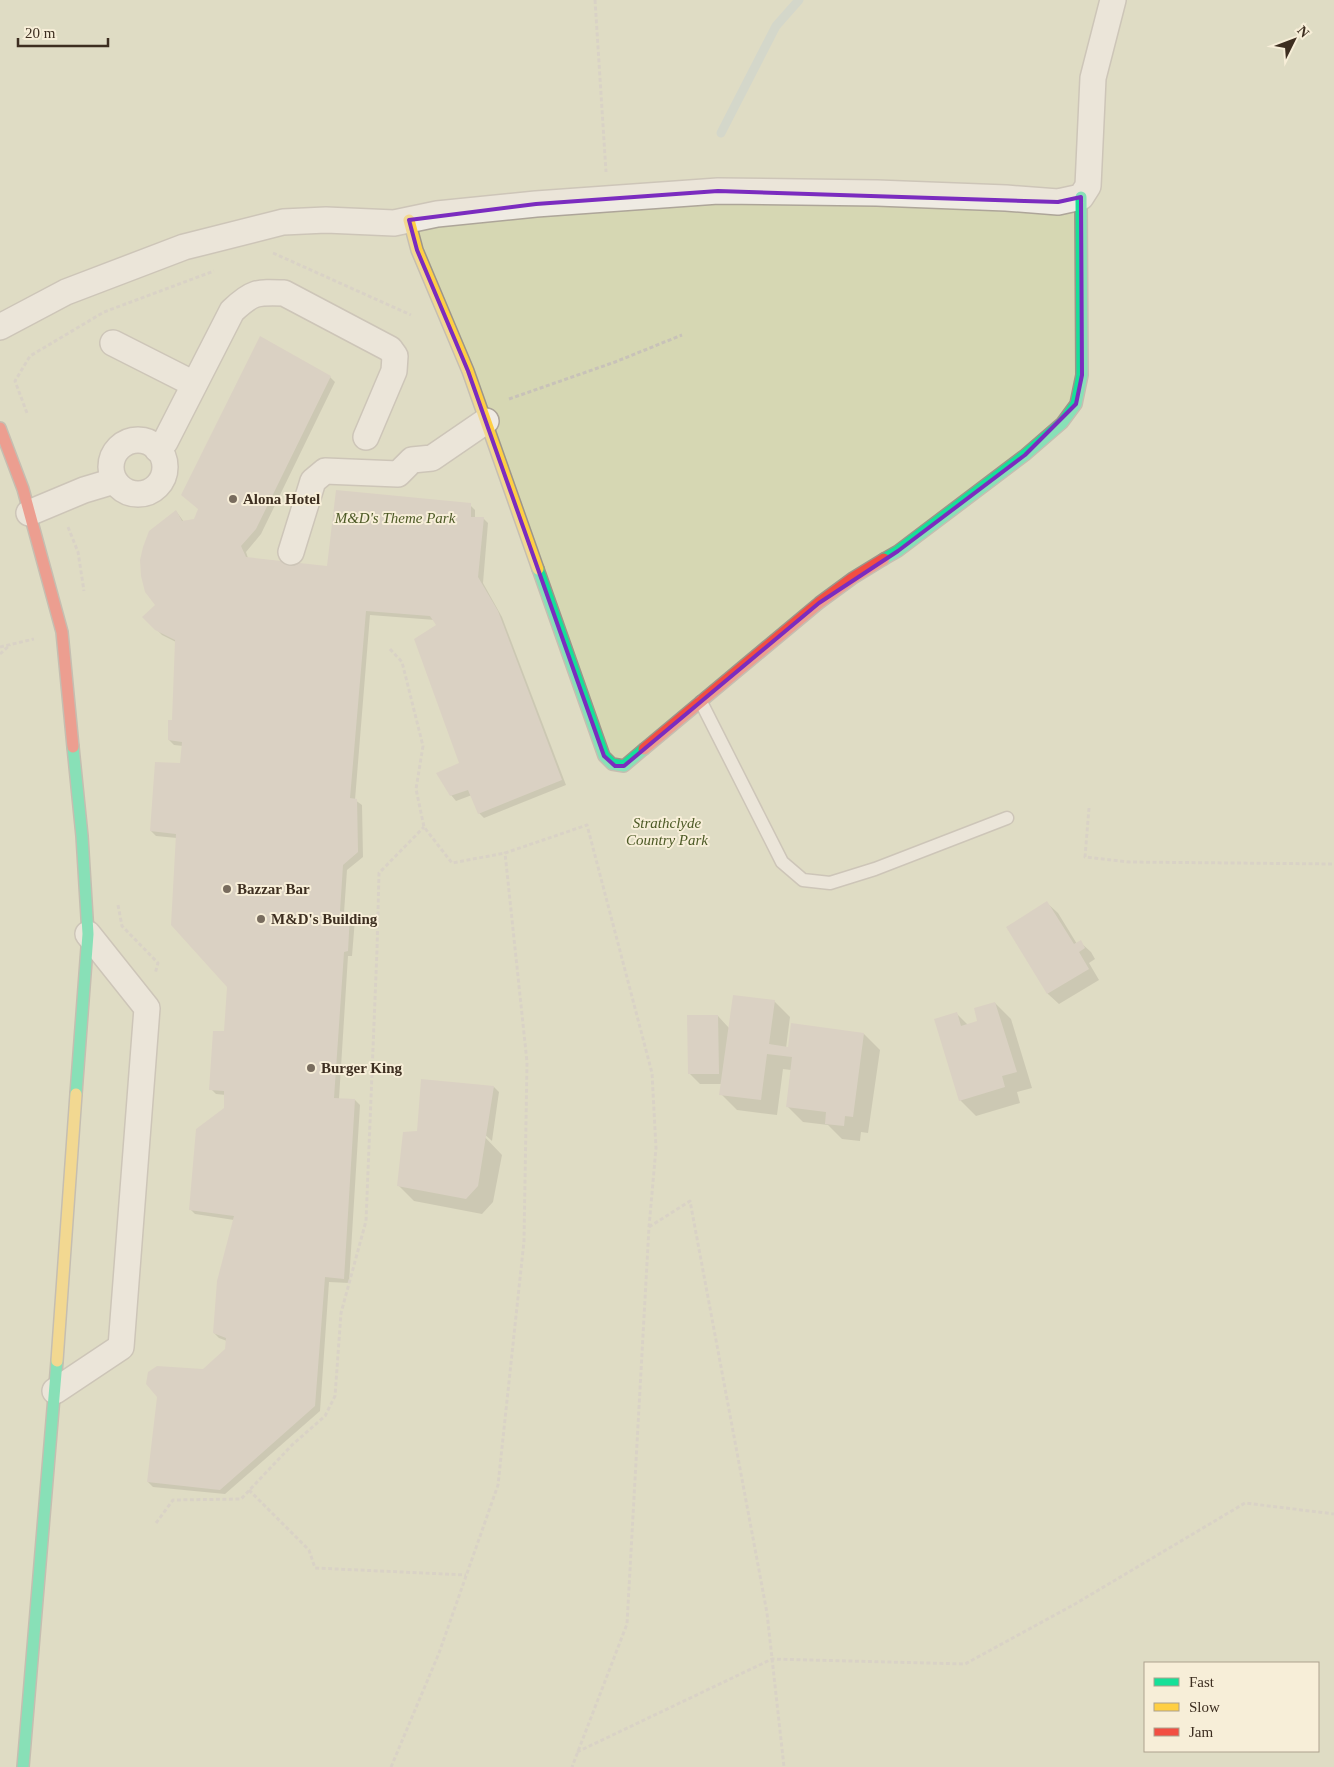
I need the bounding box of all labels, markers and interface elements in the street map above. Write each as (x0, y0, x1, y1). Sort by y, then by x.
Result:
scale bar (18, 15, 108, 47)
north arrow (1269, 15, 1319, 65)
text: N (1294, 23, 1312, 40)
text: 20 m (25, 25, 56, 41)
place label: Alona Hotel (243, 491, 320, 507)
marker: Alona Hotel (227, 493, 239, 505)
park label: M&D's Theme Park (334, 510, 456, 526)
park label: Strathclyde Country Park (626, 815, 708, 848)
place label: Bazzar Bar (237, 881, 310, 897)
marker: Bazzar Bar (221, 883, 233, 895)
place label: M&D's Building (271, 911, 378, 927)
marker: M&D's Building (255, 913, 267, 925)
place label: Burger King (321, 1060, 402, 1076)
marker: Burger King (305, 1062, 317, 1074)
legend (1144, 1662, 1319, 1752)
text: Fast (1189, 1674, 1215, 1690)
text: Slow (1189, 1699, 1220, 1715)
text: Jam (1189, 1724, 1213, 1740)

